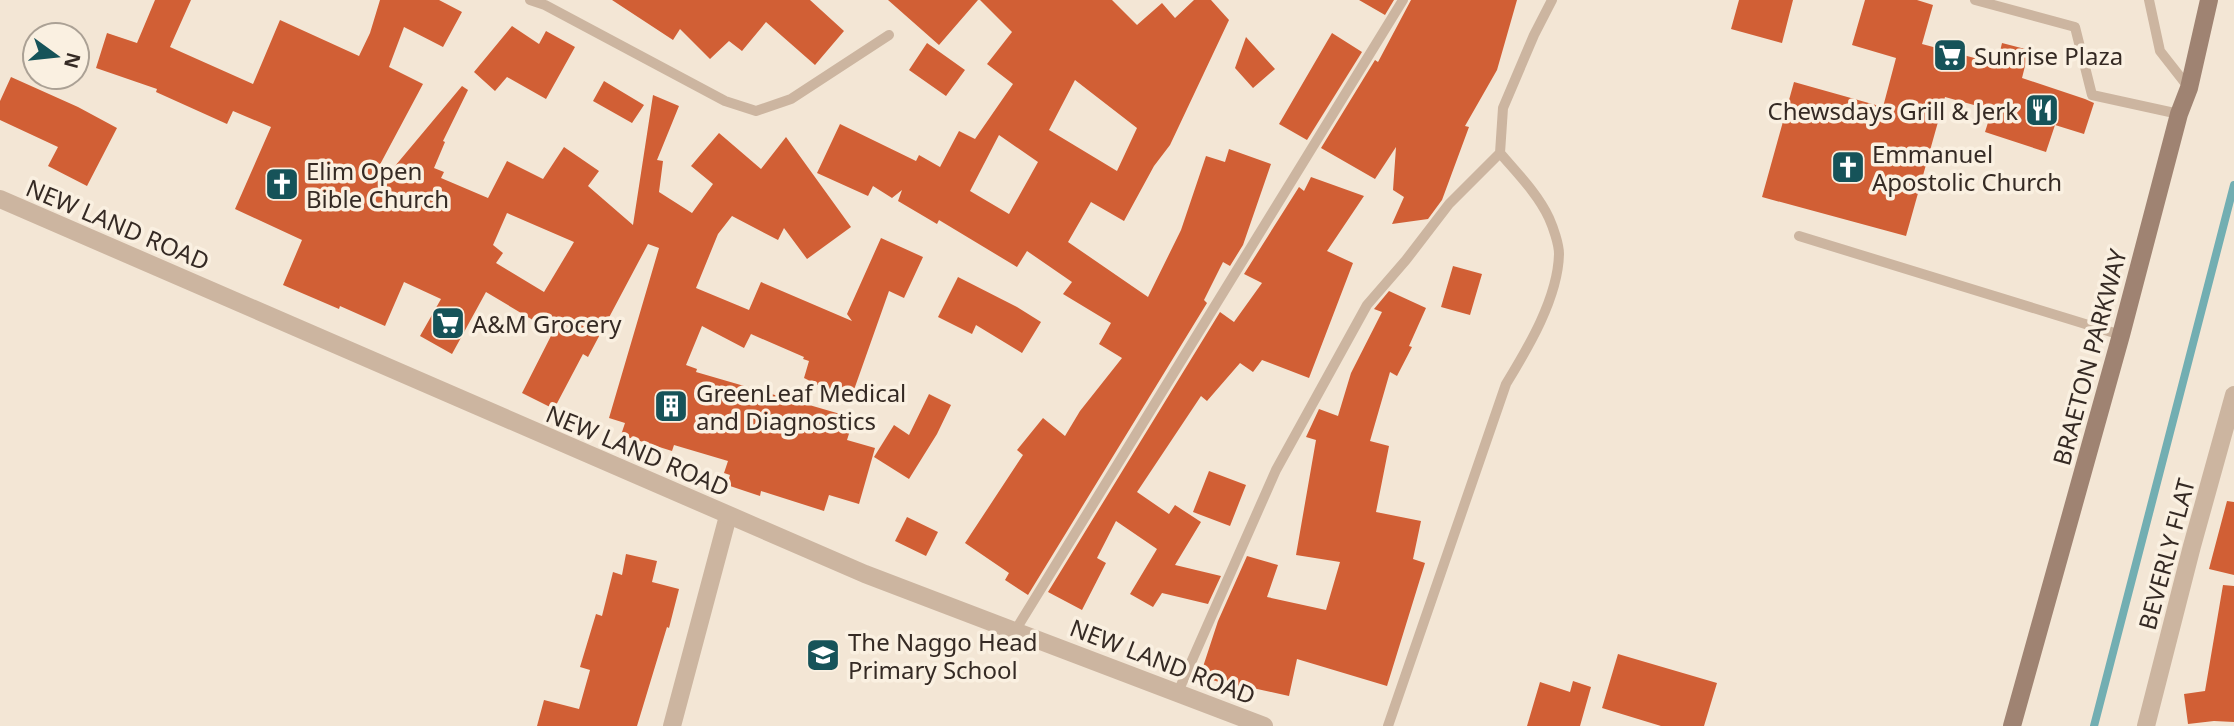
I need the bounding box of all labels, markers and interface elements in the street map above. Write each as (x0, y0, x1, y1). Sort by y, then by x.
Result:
north arrow (21, 21, 91, 91)
supermarket icon: Sunrise Plaza (1931, 36, 1969, 74)
place label: Sunrise Plaza (1974, 39, 2123, 72)
text: N (58, 50, 87, 71)
restaurant icon: Chewsdays Grill & Jerk (2023, 91, 2061, 129)
place label: Chewsdays Grill & Jerk (1768, 94, 2018, 127)
place label: Emmanuel Apostolic Church (1872, 137, 2062, 198)
church icon: Emmanuel Apostolic Church (1829, 148, 1867, 186)
place label: Elim Open Bible Church (306, 154, 449, 215)
church icon: Elim Open Bible Church (263, 165, 301, 203)
street label: NEW LAND ROAD (21, 170, 215, 278)
street label: BRAETON PARKWAY (2044, 245, 2134, 469)
supermarket icon: A&M Grocery (429, 304, 467, 342)
place label: A&M Grocery (472, 307, 622, 340)
place label: GreenLeaf Medical and Diagnostics (696, 376, 906, 437)
building icon: GreenLeaf Medical and Diagnostics (652, 387, 690, 425)
street label: NEW LAND ROAD (541, 396, 735, 504)
street label: BEVERLY FLAT (2130, 474, 2202, 633)
street label: NEW LAND ROAD (1066, 610, 1260, 712)
place label: The Naggo Head Primary School (848, 625, 1037, 686)
school or university icon: The Naggo Head Primary School (804, 636, 842, 674)

